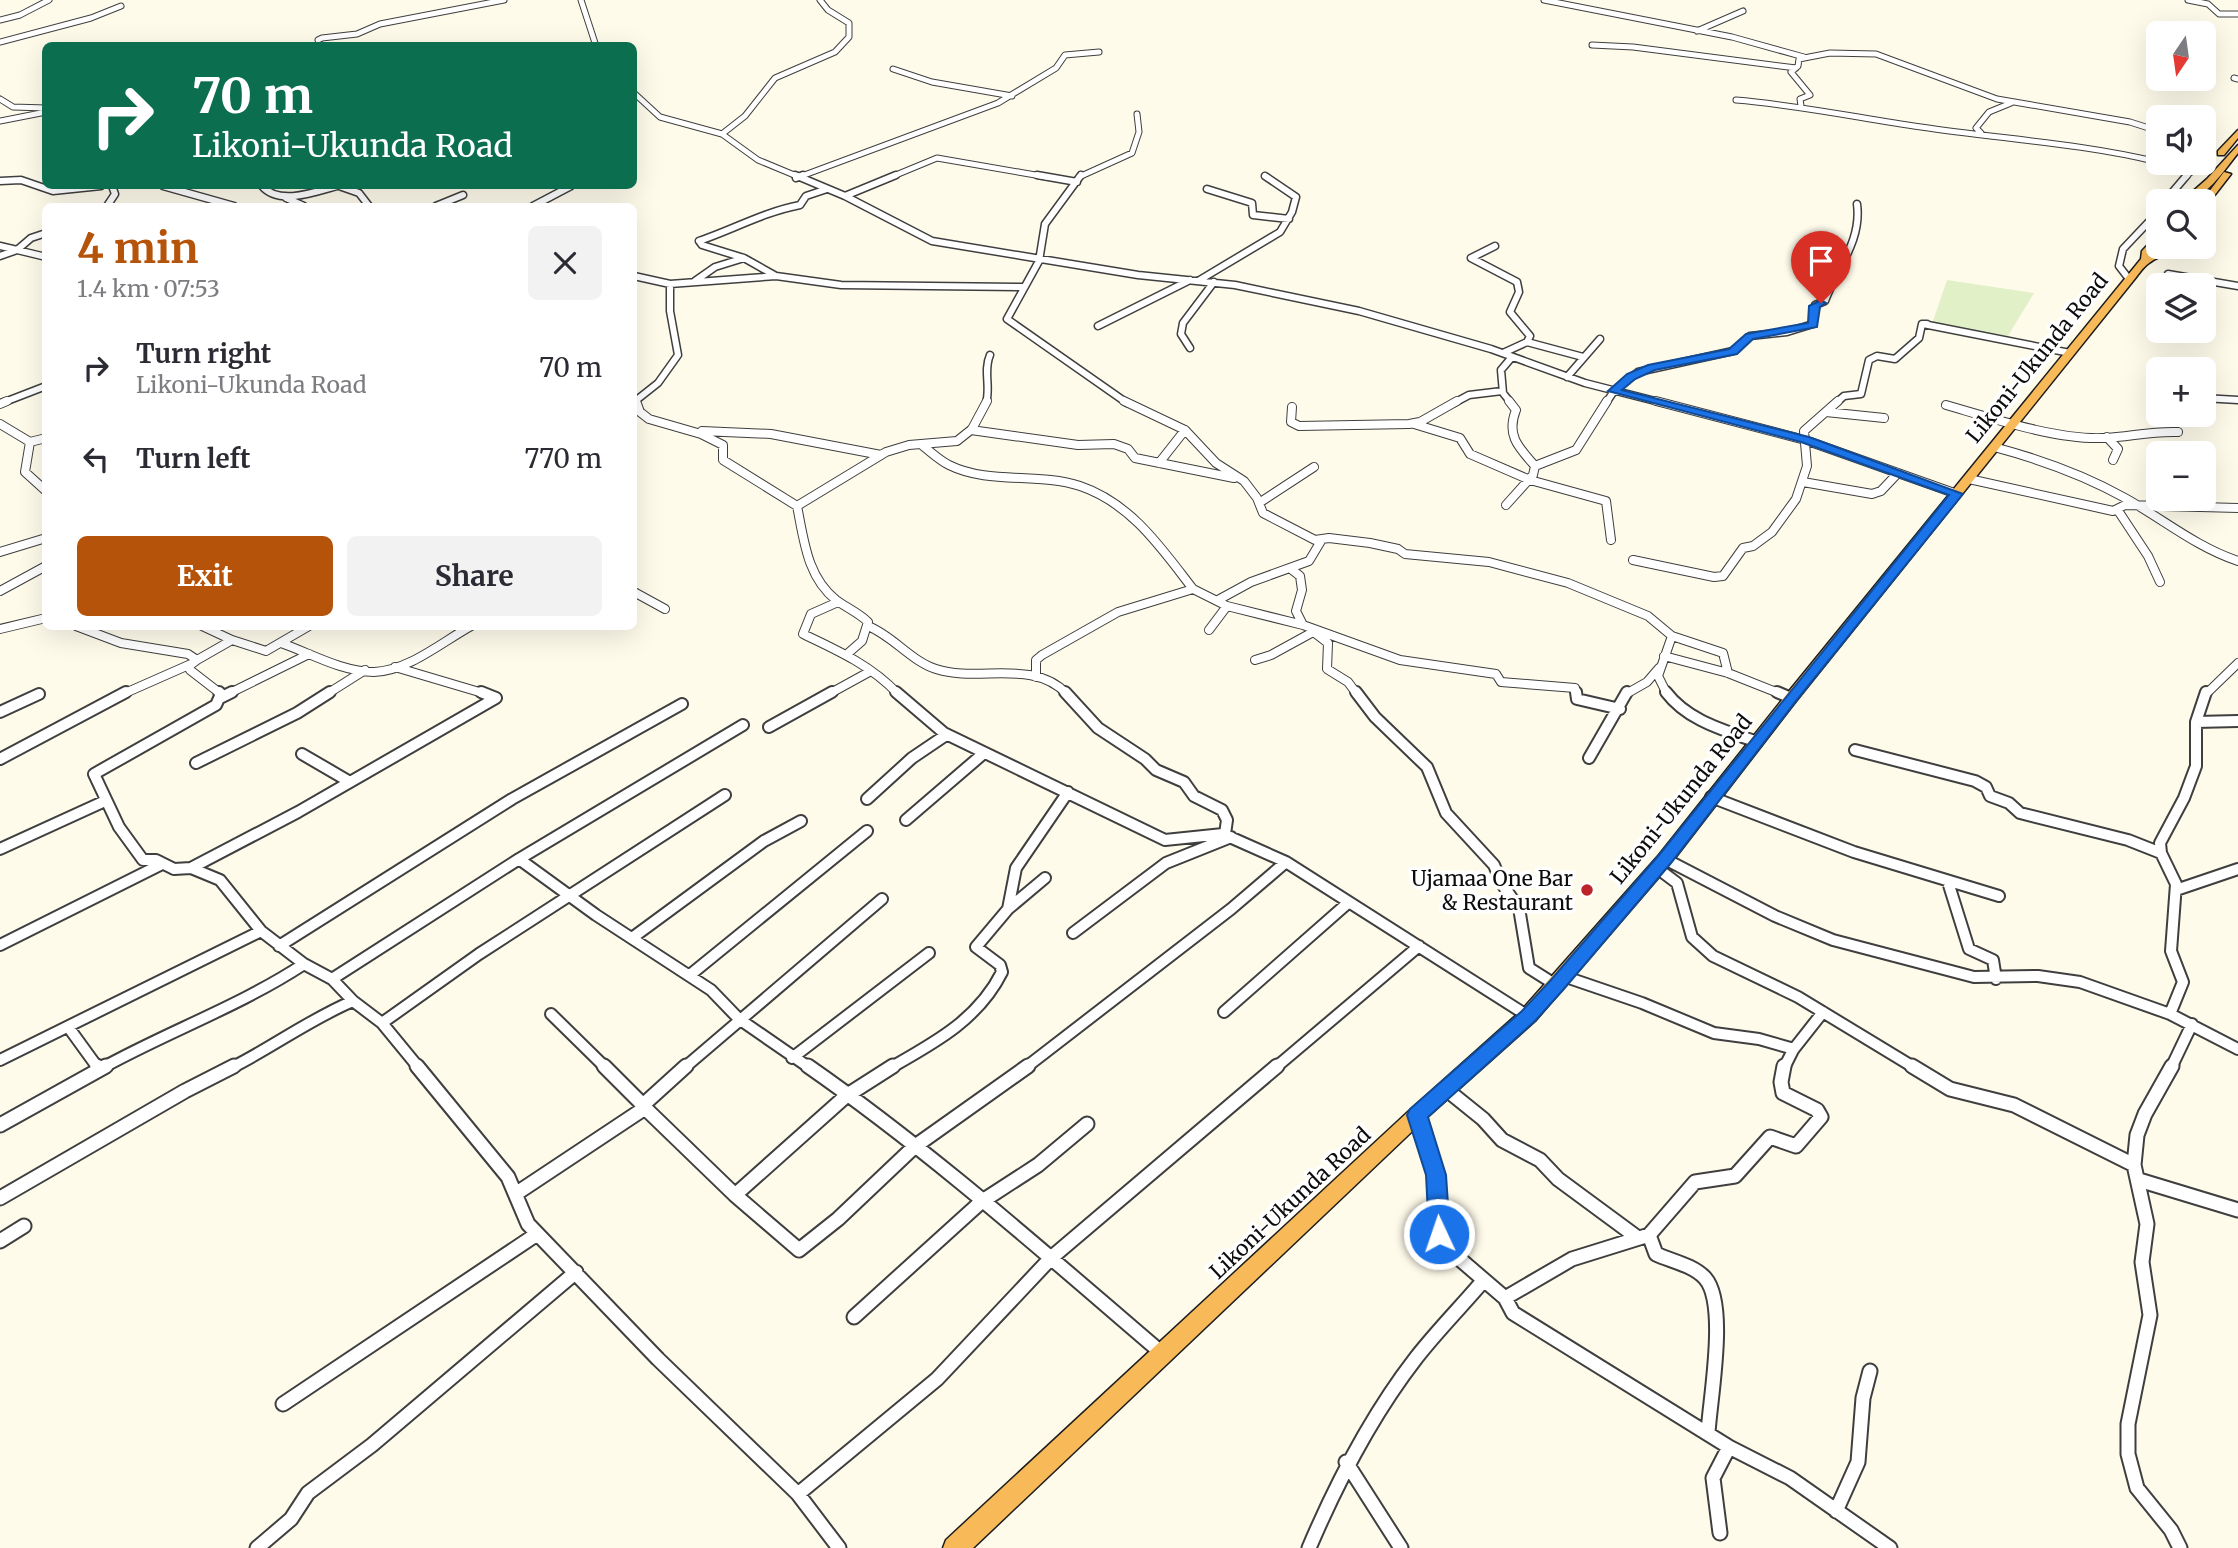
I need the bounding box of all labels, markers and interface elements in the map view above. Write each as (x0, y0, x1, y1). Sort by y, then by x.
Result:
north arrow (2146, 21, 2216, 91)
map controls (2146, 21, 2216, 511)
text: 70 m (192, 65, 313, 126)
icon: right (77, 70, 168, 161)
button: sound (2146, 105, 2216, 175)
text: Likoni-Ukunda Road (192, 126, 513, 166)
button: search (2146, 189, 2216, 259)
text: 4 min (77, 222, 199, 274)
button: close (528, 226, 602, 300)
pin (1791, 231, 1851, 303)
icon: arrive (1802, 242, 1840, 280)
street label: Likoni-Ukunda Road (1960, 267, 2114, 448)
button: layers (2146, 273, 2216, 343)
text: 1.4 km · 07:53 (77, 274, 220, 303)
text: Turn right (136, 337, 271, 370)
icon: right (77, 349, 115, 387)
text: 70 m (539, 351, 602, 384)
button: + (2146, 357, 2216, 427)
text: Likoni-Ukunda Road (136, 370, 367, 399)
icon: left (77, 440, 115, 478)
button: − (2146, 441, 2216, 511)
text: Turn left (136, 442, 250, 475)
text: 770 m (524, 442, 602, 475)
button: Exit (77, 536, 333, 616)
button: Share (347, 536, 602, 616)
street label: Likoni-Ukunda Road (1604, 708, 1758, 889)
place label: Ujamaa One Bar & Restaurant (1411, 865, 1573, 916)
marker: Ujamaa One Bar & Restaurant (1579, 882, 1595, 898)
street label: Likoni-Ukunda Road (1204, 1121, 1376, 1285)
position arrow (1402, 1197, 1476, 1271)

